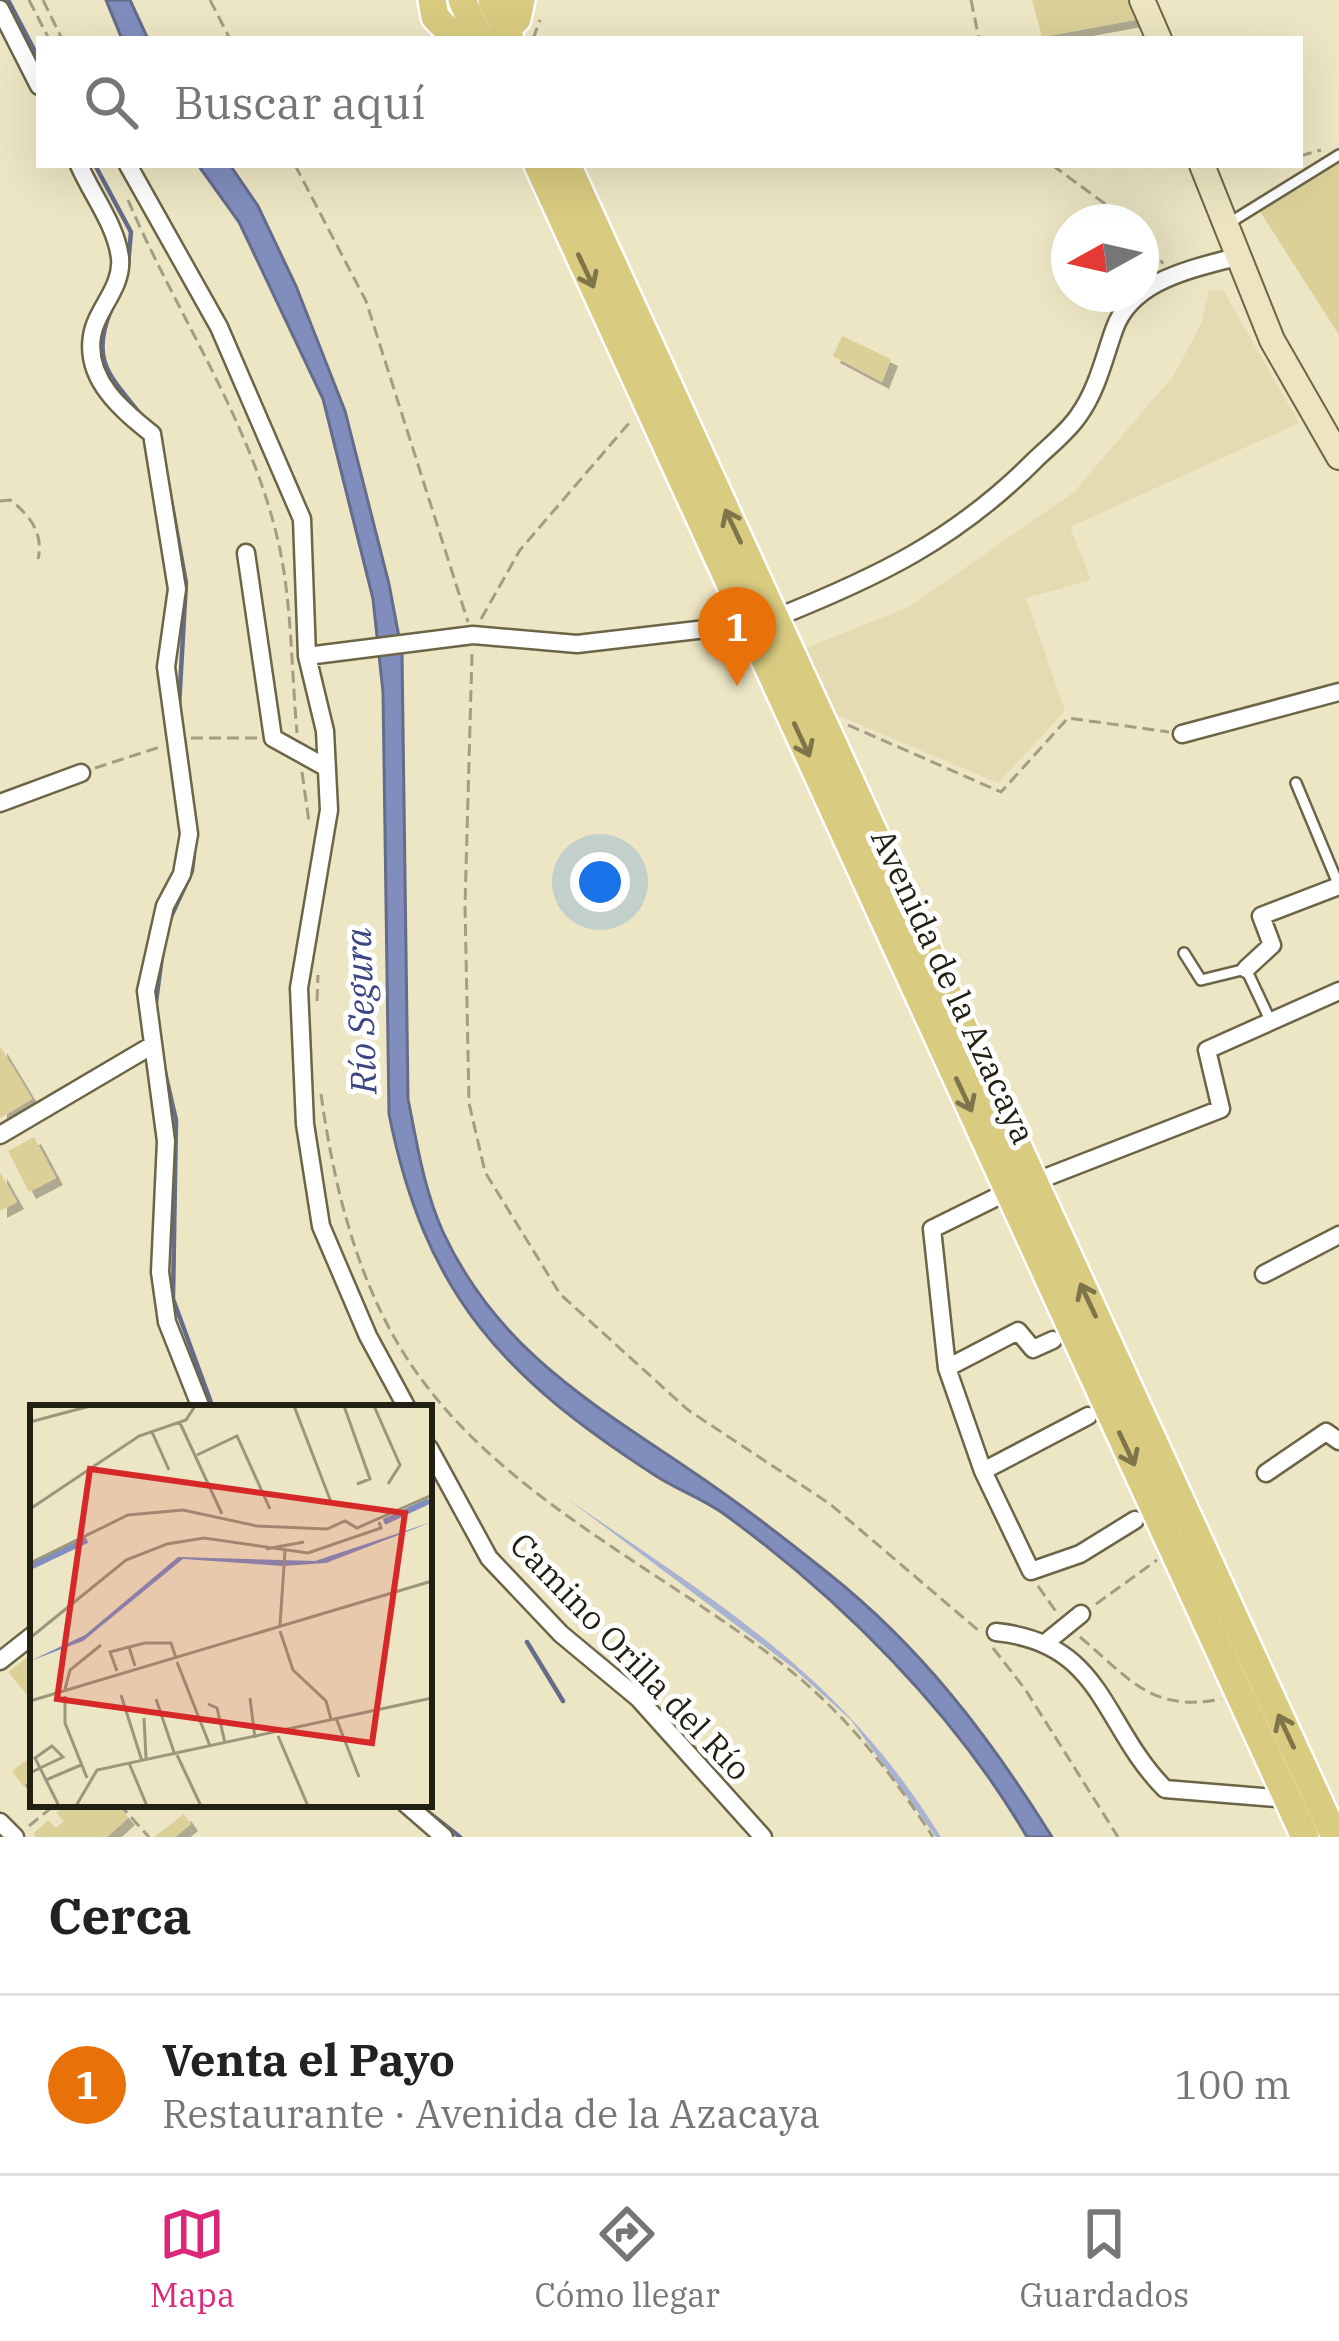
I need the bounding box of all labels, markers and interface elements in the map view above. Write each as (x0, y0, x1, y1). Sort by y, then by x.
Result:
search box (36, 36, 1303, 168)
icon: search (78, 69, 144, 135)
text: Buscar aquí (174, 73, 425, 131)
north arrow (1051, 204, 1159, 312)
one-way arrow (577, 252, 599, 288)
one-way arrow (721, 508, 743, 544)
pin: 1 (698, 587, 776, 686)
one-way arrow (792, 721, 814, 757)
street label: Avenida de la Azacaya (862, 822, 1046, 1150)
your location (570, 852, 630, 912)
water label: Río Segura (334, 927, 386, 1096)
one-way arrow (955, 1076, 977, 1112)
one-way arrow (1076, 1283, 1098, 1319)
inset map (30, 1405, 432, 1807)
one-way arrow (1118, 1430, 1140, 1466)
street label: Camino Orilla del Río (501, 1523, 761, 1789)
one-way arrow (1274, 1714, 1296, 1750)
text: Cerca (48, 1882, 192, 1948)
text: Venta el Payo (162, 2030, 455, 2088)
text: 1 (75, 2059, 99, 2110)
text: 100 m (1175, 2059, 1291, 2110)
text: Restaurante · Avenida de la Azacaya (162, 2088, 820, 2139)
tab: Mapa (150, 2201, 235, 2316)
tab: Cómo llegar (535, 2201, 720, 2316)
tab: Guardados (1019, 2201, 1189, 2316)

